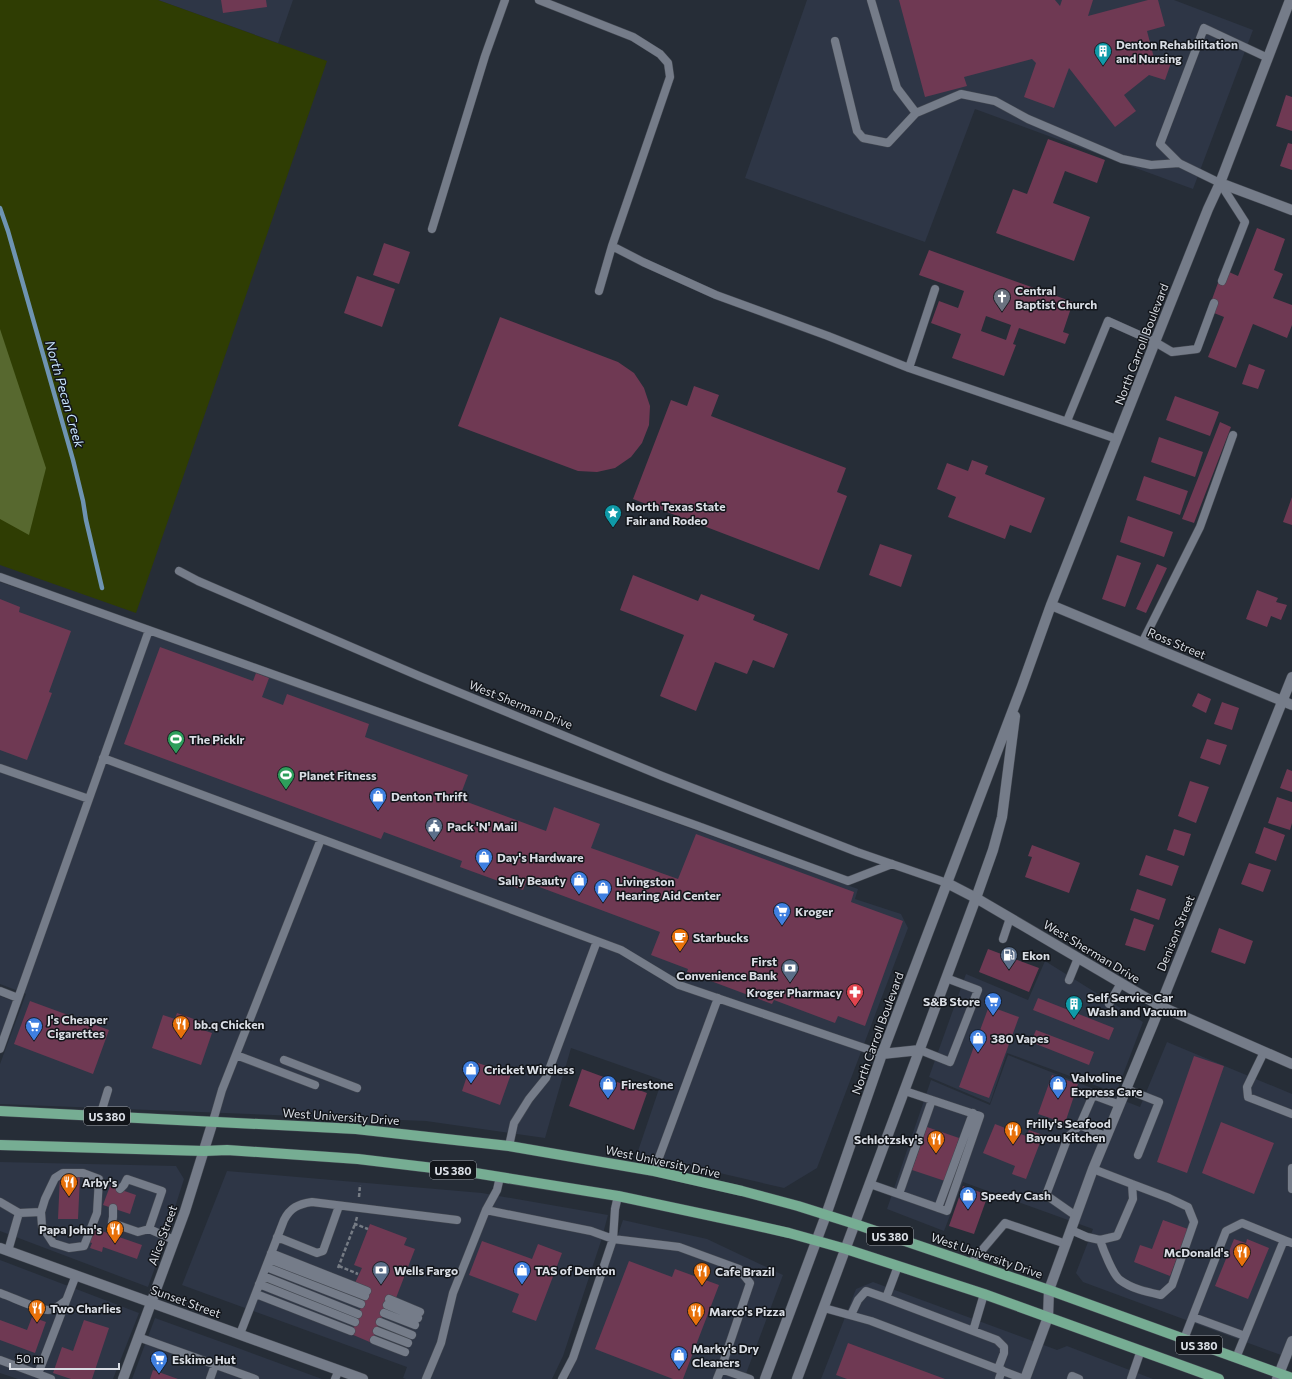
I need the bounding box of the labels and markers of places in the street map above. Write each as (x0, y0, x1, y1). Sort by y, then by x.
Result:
place label: Denton Rehabilitation and Nursing (1116, 37, 1238, 65)
building icon: Denton Rehabilitation and Nursing (1093, 41, 1113, 66)
place label: Central Baptist Church (1015, 283, 1097, 311)
church icon: Central Baptist Church (992, 287, 1012, 312)
place label: North Texas State Fair and Rodeo (626, 499, 725, 527)
place icon: North Texas State Fair and Rodeo (603, 503, 623, 528)
sports icon: The Picklr (166, 729, 186, 754)
place label: The Picklr (189, 732, 244, 746)
sports icon: Planet Fitness (276, 765, 296, 790)
place label: Planet Fitness (299, 768, 377, 782)
shop icon: Denton Thrift (368, 786, 388, 811)
place label: Denton Thrift (391, 789, 467, 803)
public building icon: Pack 'N' Mail (424, 816, 444, 841)
place label: Pack 'N' Mail (447, 819, 517, 833)
shop icon: Day's Hardware (474, 847, 494, 872)
place label: Day's Hardware (497, 850, 584, 864)
shop icon: Sally Beauty (569, 870, 589, 895)
place label: Sally Beauty (498, 873, 566, 887)
place label: Livingston Hearing Aid Center (616, 874, 721, 902)
shop icon: Livingston Hearing Aid Center (593, 878, 613, 903)
supermarket icon: Kroger (772, 901, 792, 926)
place label: Kroger (795, 904, 833, 918)
cafe icon: Starbucks (670, 927, 690, 952)
place label: Starbucks (693, 930, 749, 944)
fuel station icon: Ekon (999, 945, 1019, 970)
place label: Ekon (1022, 948, 1050, 962)
place label: First Convenience Bank (676, 954, 777, 982)
bank icon: First Convenience Bank (780, 958, 800, 983)
pharmacy icon: Kroger Pharmacy (845, 982, 865, 1007)
place label: Kroger Pharmacy (746, 985, 842, 999)
place label: Self Service Car Wash and Vacuum (1087, 990, 1187, 1018)
supermarket icon: S&B Store (983, 991, 1003, 1016)
place label: S&B Store (923, 994, 980, 1008)
building icon: Self Service Car Wash and Vacuum (1064, 994, 1084, 1019)
place label: J's Cheaper Cigarettes (47, 1012, 108, 1040)
restaurant icon: bb.q Chicken (171, 1014, 191, 1039)
supermarket icon: J's Cheaper Cigarettes (24, 1016, 44, 1041)
place label: bb.q Chicken (194, 1017, 265, 1031)
shop icon: 380 Vapes (968, 1028, 988, 1053)
place label: 380 Vapes (991, 1031, 1049, 1045)
shop icon: Cricket Wireless (461, 1059, 481, 1084)
place label: Cricket Wireless (484, 1062, 575, 1076)
place label: Valvoline Express Care (1071, 1070, 1142, 1098)
shop icon: Firestone (598, 1074, 618, 1099)
shop icon: Valvoline Express Care (1048, 1074, 1068, 1099)
place label: Firestone (621, 1077, 673, 1091)
place label: Frilly's Seafood Bayou Kitchen (1026, 1116, 1111, 1144)
restaurant icon: Frilly's Seafood Bayou Kitchen (1003, 1120, 1023, 1145)
restaurant icon: Schlotzsky's (926, 1129, 946, 1154)
place label: Schlotzsky's (854, 1132, 923, 1146)
restaurant icon: Arby's (59, 1172, 79, 1197)
place label: Arby's (82, 1175, 118, 1189)
shop icon: Speedy Cash (958, 1185, 978, 1210)
place label: Speedy Cash (981, 1188, 1051, 1202)
restaurant icon: Papa John's (105, 1219, 125, 1244)
place label: Papa John's (39, 1222, 102, 1237)
restaurant icon: McDonald's (1232, 1242, 1252, 1267)
place label: McDonald's (1164, 1245, 1229, 1259)
bank icon: Wells Fargo (371, 1260, 391, 1285)
shop icon: TAS of Denton (512, 1260, 532, 1285)
restaurant icon: Cafe Brazil (692, 1261, 712, 1286)
place label: Wells Fargo (394, 1263, 458, 1277)
place label: TAS of Denton (535, 1263, 615, 1277)
place label: Cafe Brazil (715, 1264, 775, 1278)
restaurant icon: Two Charlies (27, 1298, 47, 1323)
place label: Two Charlies (50, 1301, 122, 1315)
restaurant icon: Marco's Pizza (686, 1301, 706, 1326)
place label: Marco's Pizza (709, 1304, 785, 1318)
place label: Marky's Dry Cleaners (692, 1341, 760, 1369)
shop icon: Marky's Dry Cleaners (669, 1345, 689, 1370)
supermarket icon: Eskimo Hut (149, 1349, 169, 1374)
place label: Eskimo Hut (172, 1352, 236, 1366)

